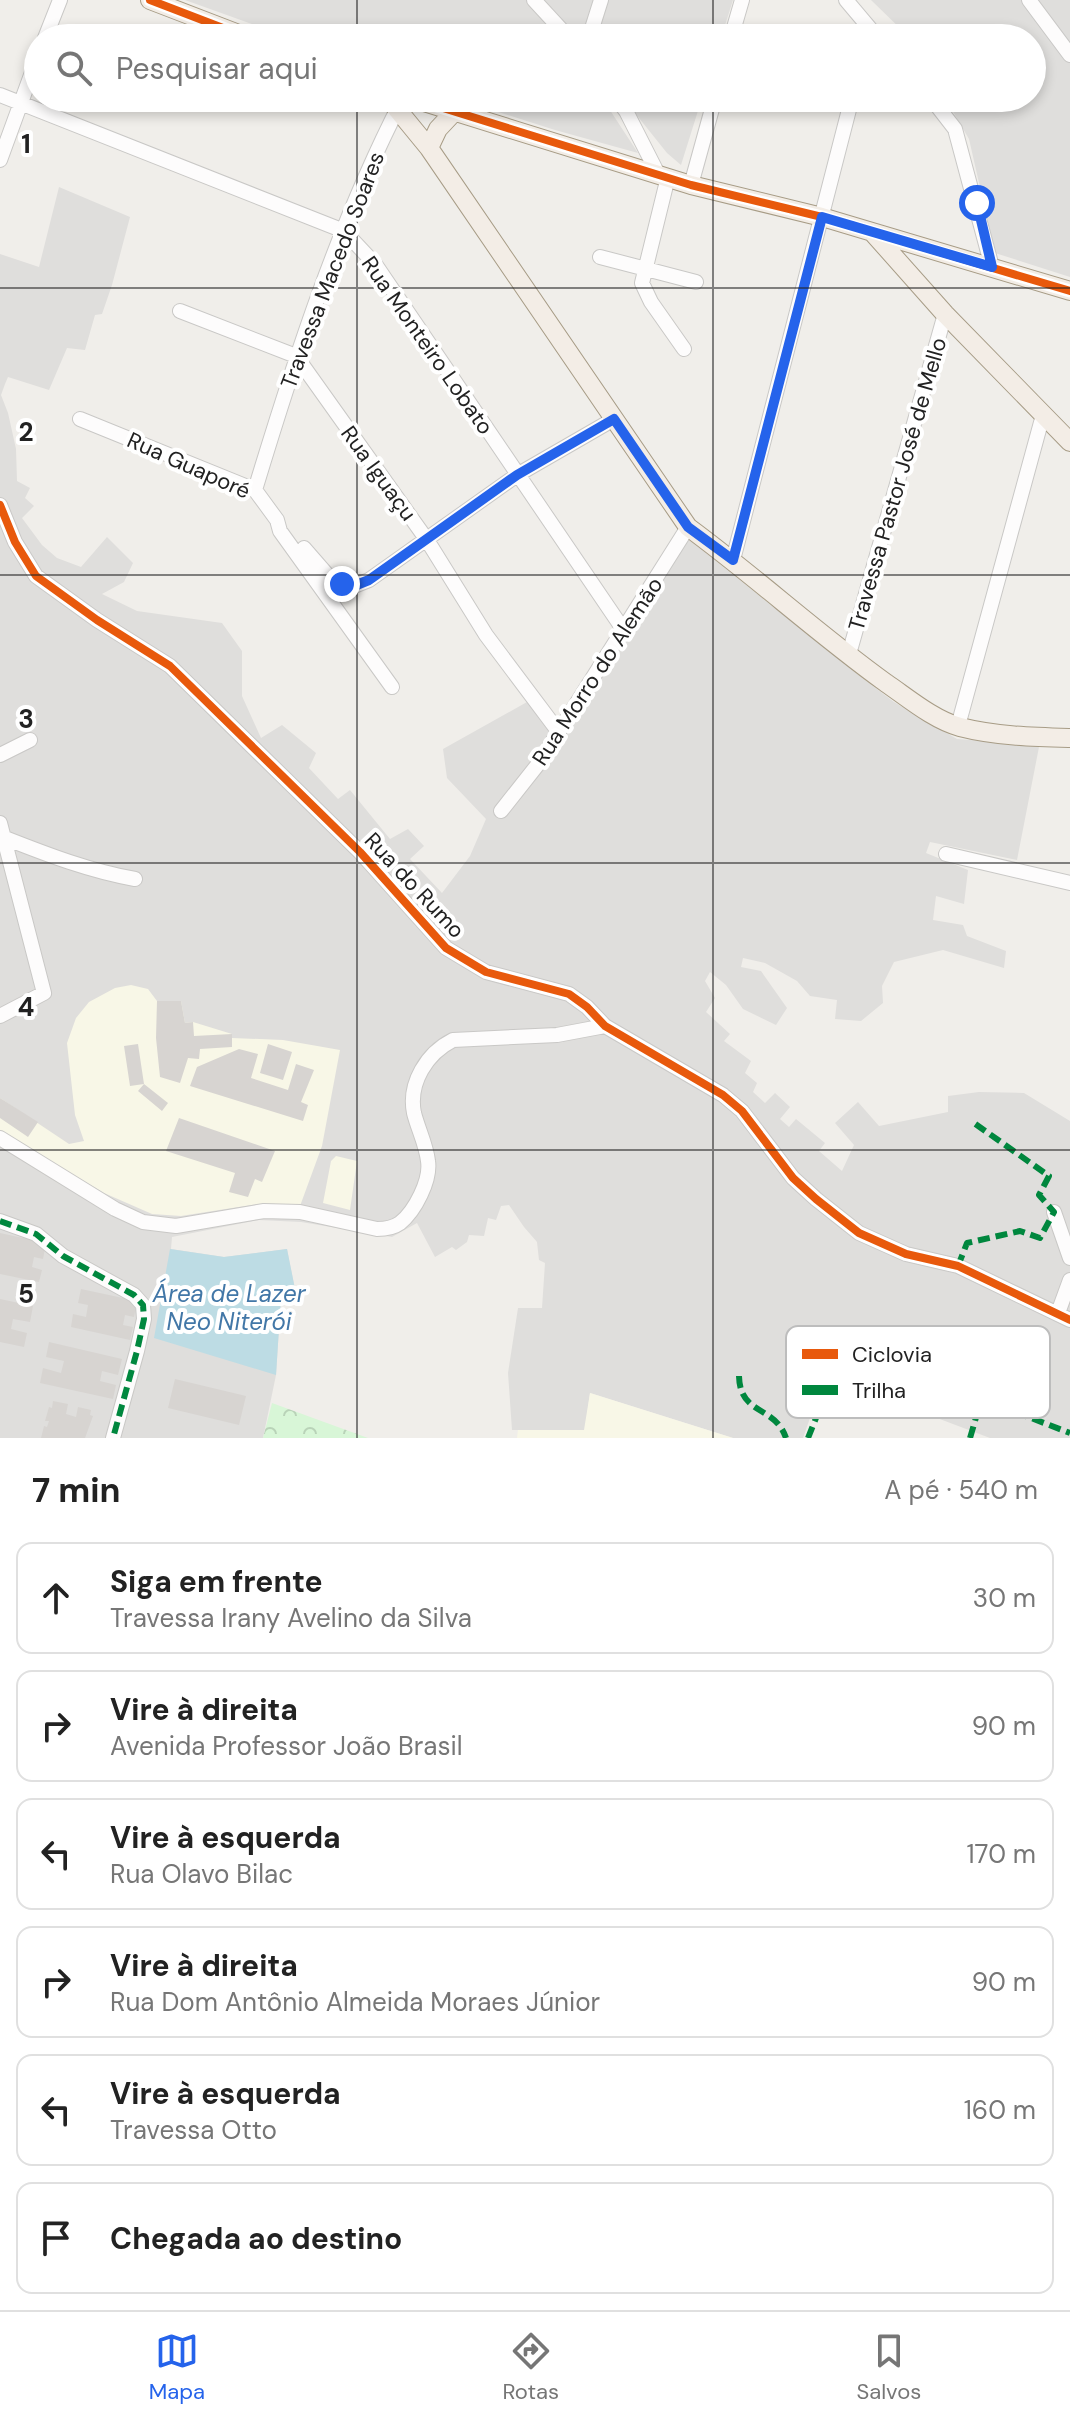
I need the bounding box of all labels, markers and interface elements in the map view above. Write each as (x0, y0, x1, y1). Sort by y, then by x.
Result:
search box (24, 24, 1046, 112)
icon: search (52, 46, 96, 90)
text: Pesquisar aqui (116, 49, 318, 88)
text: 1 (21, 127, 31, 161)
street label: Travessa Macedo Soares (274, 148, 391, 393)
route start (959, 185, 995, 221)
street label: Rua Monteiro Lobato (355, 250, 500, 440)
street label: Travessa Pastor José de Mello (842, 334, 953, 634)
text: 2 (18, 415, 34, 449)
street label: Rua Iguaçu (334, 420, 423, 527)
street label: Rua Guaporé (123, 425, 255, 506)
route end (324, 566, 360, 602)
street label: Rua Morro do Alemão (526, 571, 669, 771)
text: 3 (18, 702, 34, 736)
street label: Rua do Rumo (358, 826, 471, 944)
text: 4 (18, 990, 34, 1024)
text: 5 (18, 1277, 34, 1311)
water label: Área de Lazer Neo Niterói (151, 1277, 307, 1337)
legend (786, 1326, 1050, 1418)
text: Ciclovia (852, 1340, 932, 1369)
text: Trilha (852, 1376, 906, 1405)
text: 7 min (32, 1468, 121, 1513)
text: A pé · 540 m (884, 1473, 1038, 1507)
text: Siga em frente (110, 1562, 323, 1601)
icon: ahead (34, 1576, 78, 1620)
text: 30 m (973, 1581, 1036, 1615)
text: Travessa Irany Avelino da Silva (110, 1601, 472, 1635)
text: Vire à direita (110, 1690, 298, 1729)
icon: right (34, 1704, 78, 1748)
text: 90 m (972, 1709, 1036, 1743)
text: Avenida Professor João Brasil (110, 1729, 463, 1763)
text: Vire à esquerda (110, 1818, 341, 1857)
icon: left (34, 1832, 78, 1876)
text: 170 m (967, 1837, 1036, 1871)
text: Rua Olavo Bilac (110, 1857, 293, 1891)
text: Vire à direita (110, 1946, 298, 1985)
icon: right (34, 1960, 78, 2004)
text: 90 m (972, 1965, 1036, 1999)
text: Rua Dom Antônio Almeida Moraes Júnior (110, 1985, 600, 2019)
text: Vire à esquerda (110, 2074, 341, 2113)
icon: left (34, 2088, 78, 2132)
text: 160 m (964, 2093, 1036, 2127)
text: Travessa Otto (110, 2113, 277, 2147)
icon: arrive (34, 2216, 78, 2260)
text: Chegada ao destino (110, 2219, 402, 2258)
tab: Mapa (149, 2329, 205, 2406)
tab: Rotas (502, 2329, 559, 2406)
tab: Salvos (856, 2329, 921, 2406)

